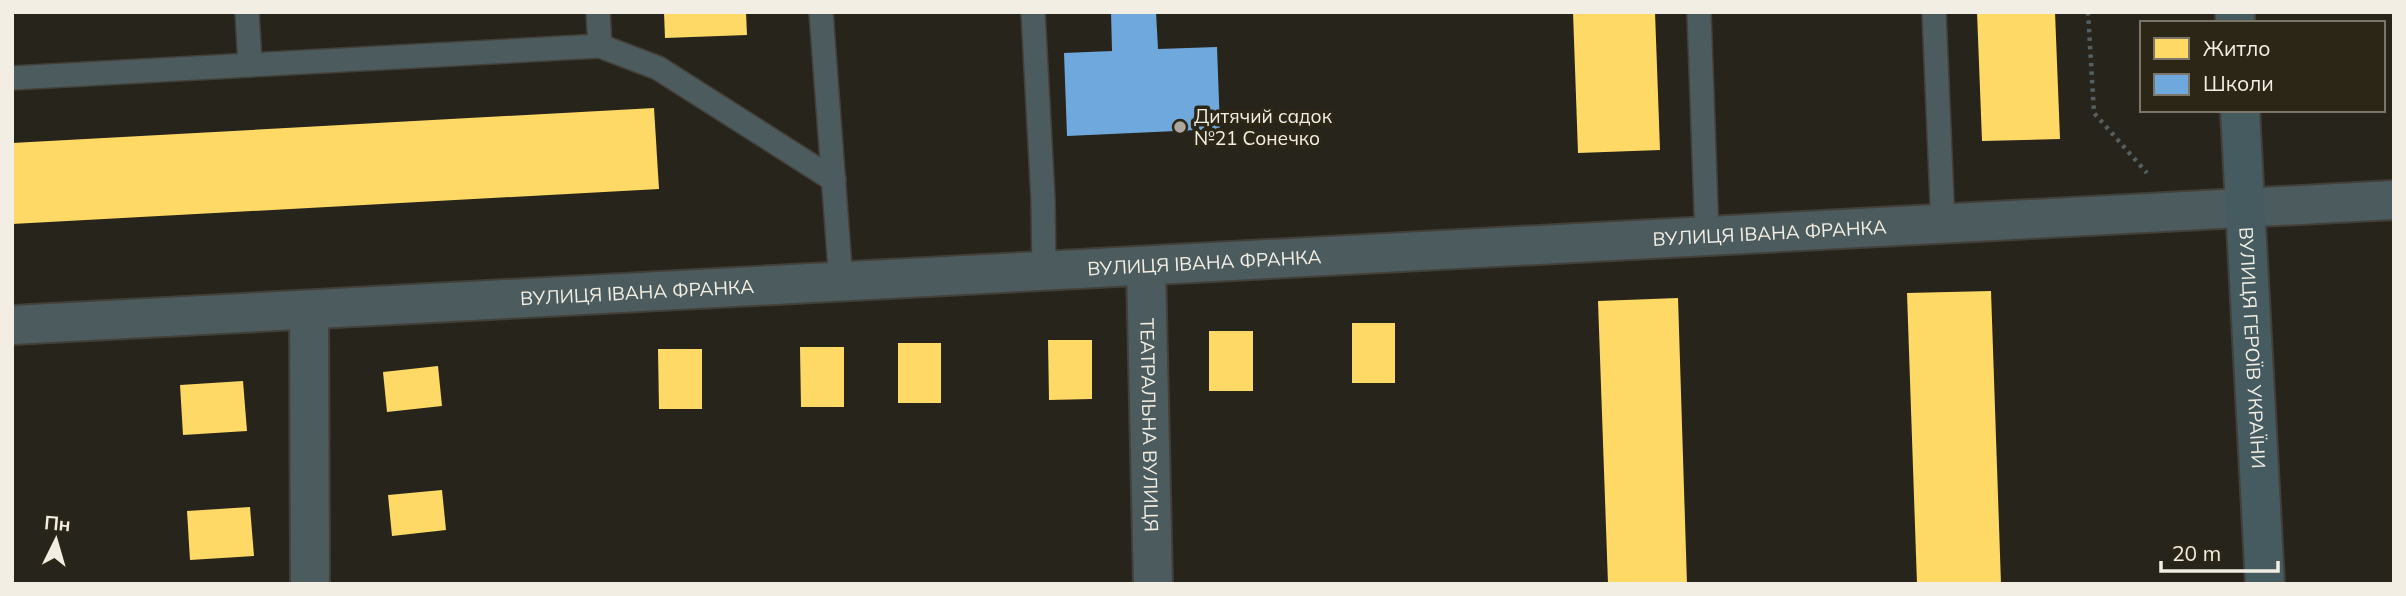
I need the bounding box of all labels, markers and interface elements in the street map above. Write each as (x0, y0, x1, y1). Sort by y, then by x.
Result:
legend (2140, 21, 2385, 112)
text: Житло (2203, 35, 2270, 61)
text: Школи (2203, 70, 2274, 96)
place label: Дитячий садок №21 Сонечко (1194, 104, 1333, 150)
marker: Дитячий садок №21 Сонечко (1172, 119, 1188, 135)
street label: ВУЛИЦЯ ІВАНА ФРАНКА (1652, 215, 1887, 251)
street label: ВУЛИЦЯ ГЕРОЇВ УКРАЇНИ (2234, 226, 2271, 469)
street label: ВУЛИЦЯ ІВАНА ФРАНКА (1087, 244, 1322, 281)
street label: ВУЛИЦЯ ІВАНА ФРАНКА (520, 274, 755, 310)
street label: ТЕАТРАЛЬНА ВУЛИЦЯ (1135, 318, 1164, 532)
north arrow (21, 505, 91, 575)
text: Пн (43, 510, 72, 536)
scale bar (2161, 530, 2278, 574)
text: 20 m (2172, 540, 2221, 566)

